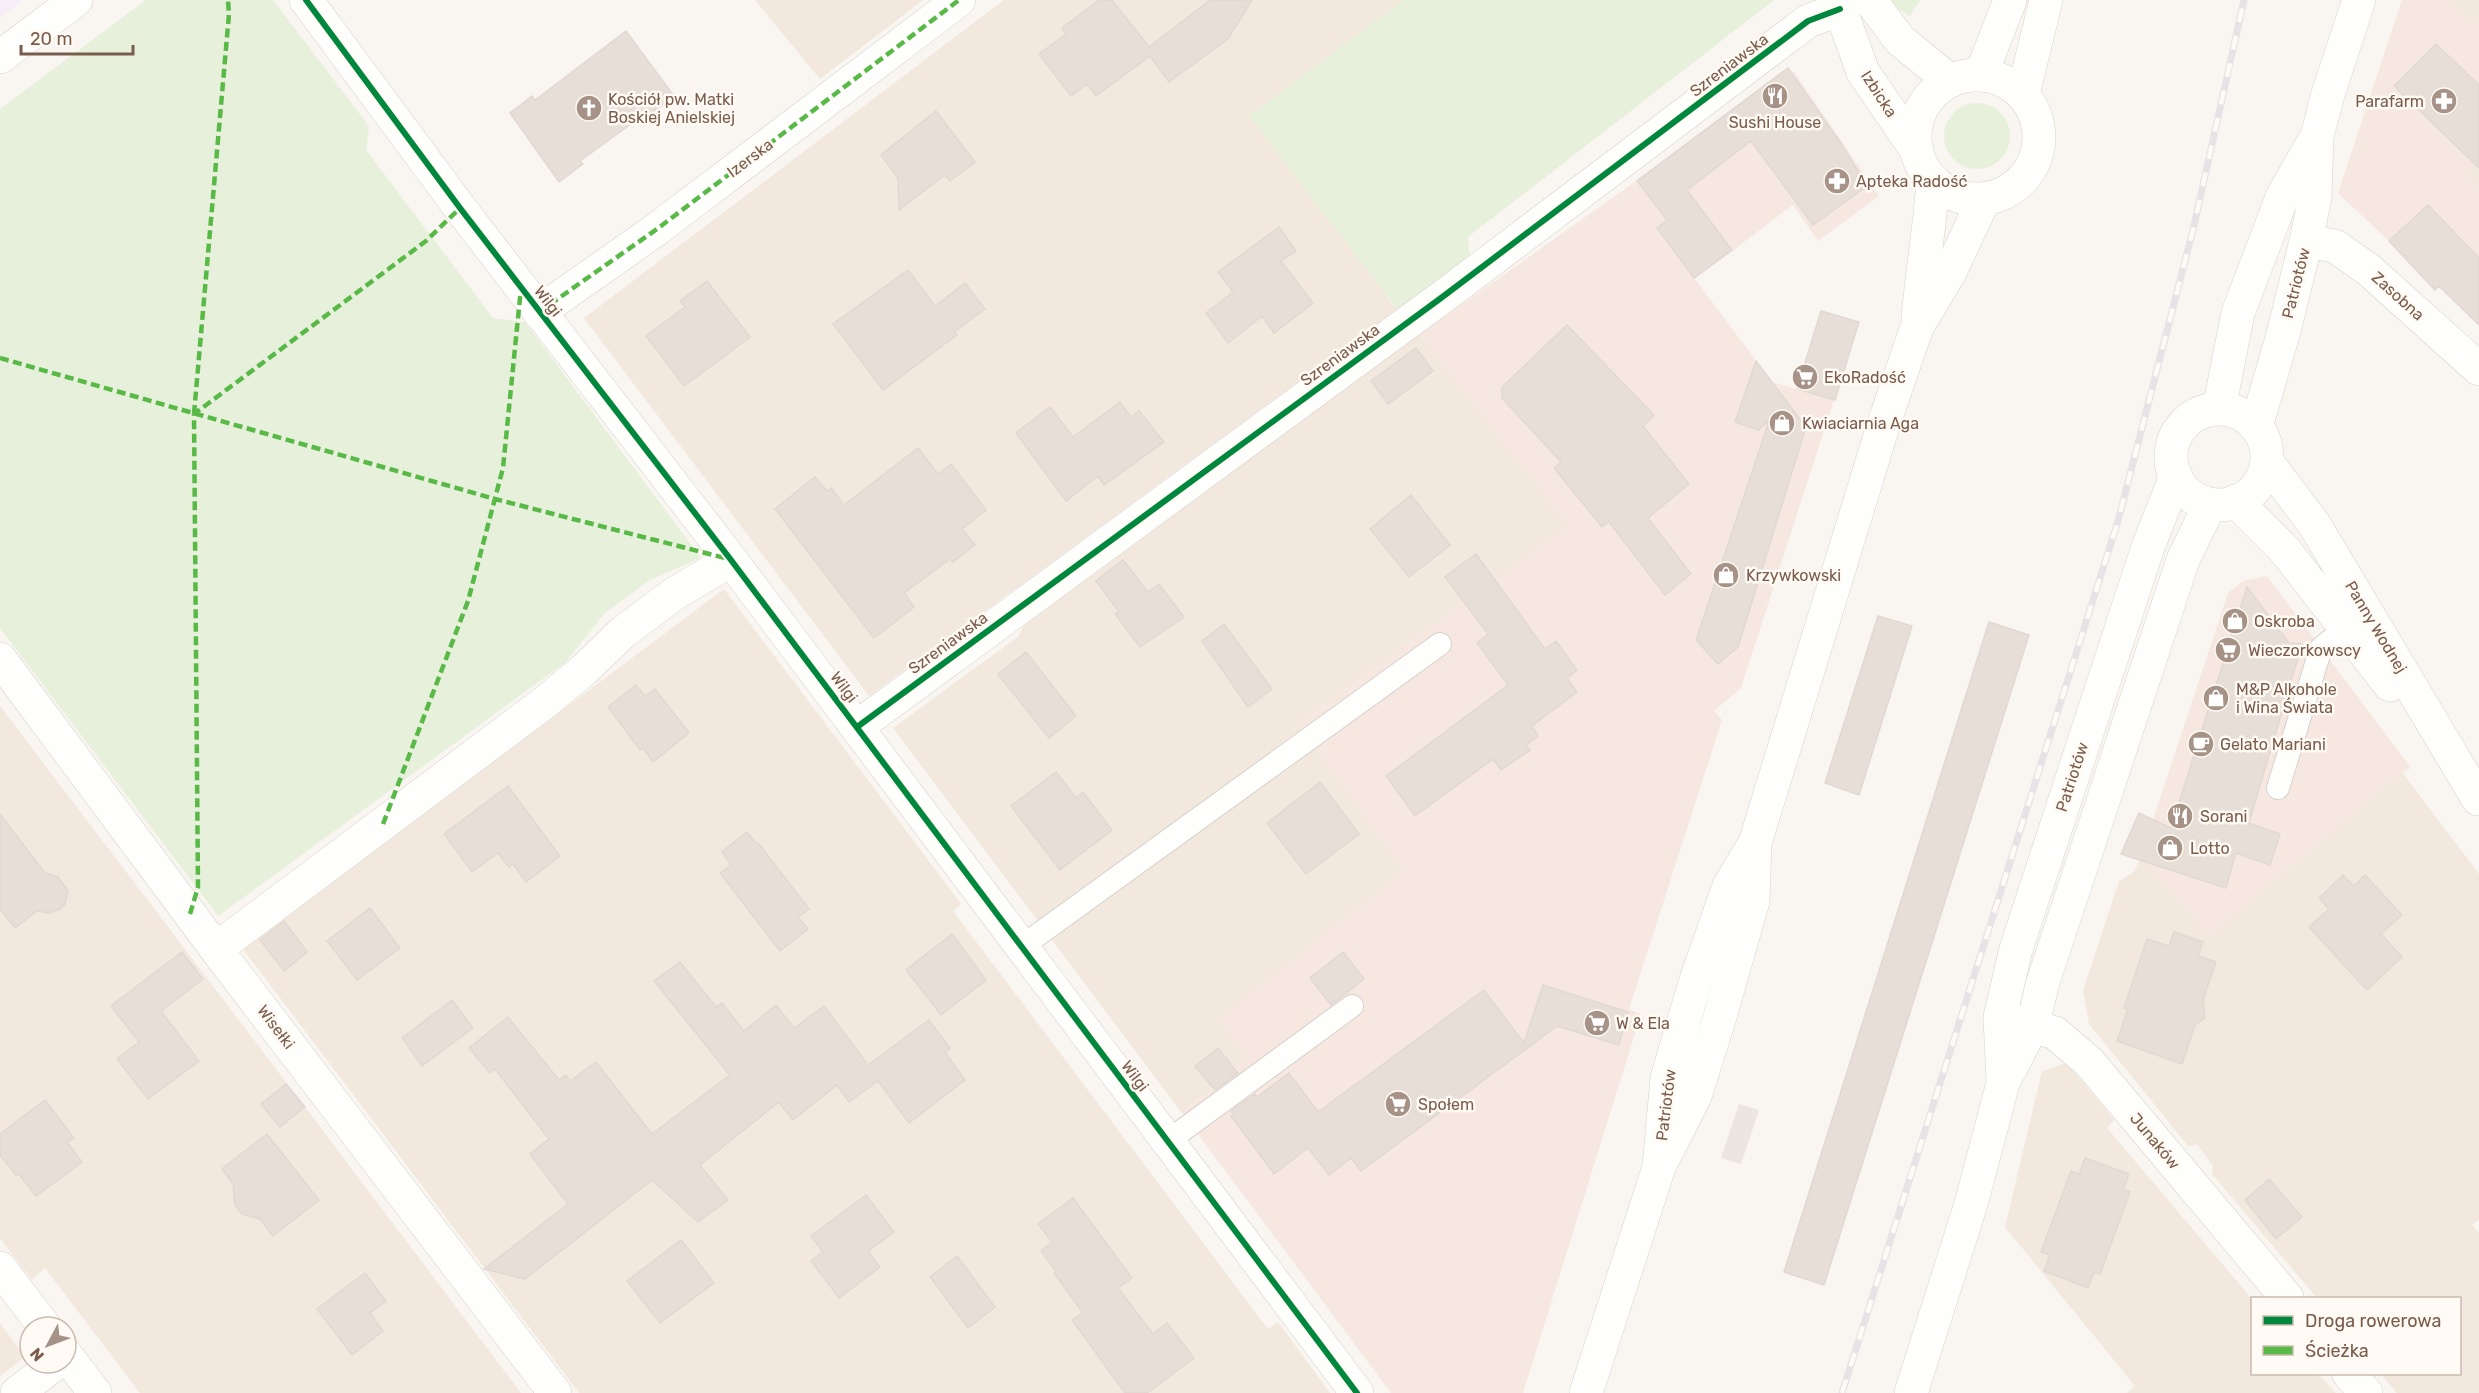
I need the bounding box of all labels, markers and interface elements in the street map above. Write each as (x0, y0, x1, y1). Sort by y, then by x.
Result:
scale bar (21, 18, 134, 56)
text: 20 m (30, 28, 72, 50)
street label: Szreniawska (1686, 29, 1772, 101)
street label: Izbicka (1857, 67, 1901, 121)
restaurant icon: Sushi House (1760, 81, 1790, 111)
pharmacy icon: Parafarm (2429, 86, 2459, 116)
place label: Kościół pw. Matki Boskiej Anielskiej (608, 90, 735, 127)
place label: Parafarm (2355, 92, 2424, 111)
church icon: Kościół pw. Matki Boskiej Anielskiej (574, 93, 604, 123)
place label: Sushi House (1729, 113, 1821, 132)
street label: Izerska (723, 135, 777, 181)
pharmacy icon: Apteka Radość (1822, 166, 1852, 196)
place label: Apteka Radość (1856, 172, 1967, 191)
street label: Patriotów (2278, 245, 2314, 320)
street label: Zasobna (2368, 268, 2428, 324)
street label: Wilgi (530, 282, 566, 320)
street label: Szreniawska (1297, 320, 1383, 390)
supermarket icon: EkoRadość (1790, 362, 1820, 392)
place label: EkoRadość (1824, 368, 1906, 387)
shop icon: Kwiaciarnia Aga (1767, 408, 1797, 438)
place label: Kwiaciarnia Aga (1802, 414, 1919, 433)
shop icon: Krzywkowski (1711, 560, 1741, 590)
place label: Krzywkowski (1746, 566, 1841, 585)
street label: Panny Wodnej (2341, 578, 2411, 676)
shop icon: Oskroba (2220, 606, 2250, 636)
street label: Szreniawska (905, 608, 991, 678)
place label: Oskroba (2254, 612, 2315, 631)
supermarket icon: Wieczorkowscy (2213, 635, 2243, 665)
place label: Wieczorkowscy (2248, 641, 2361, 660)
street label: Wilgi (826, 668, 862, 706)
place label: M&P Alkohole i Wina Świata (2236, 680, 2337, 717)
shop icon: M&P Alkohole i Wina Świata (2201, 683, 2231, 713)
cafe icon: Gelato Mariani (2186, 729, 2216, 759)
place label: Gelato Mariani (2220, 735, 2326, 754)
street label: Patriotów (2052, 740, 2092, 814)
restaurant icon: Sorani (2165, 801, 2195, 831)
place label: Sorani (2200, 807, 2248, 826)
shop icon: Lotto (2155, 833, 2185, 863)
place label: Lotto (2190, 839, 2230, 858)
street label: Wisełki (253, 1001, 299, 1053)
supermarket icon: W & Ela (1582, 1008, 1612, 1038)
place label: W & Ela (1616, 1014, 1670, 1033)
street label: Wilgi (1117, 1057, 1153, 1095)
street label: Patriotów (1652, 1068, 1680, 1142)
supermarket icon: Społem (1383, 1089, 1413, 1119)
place label: Społem (1418, 1095, 1474, 1114)
street label: Junaków (2126, 1109, 2184, 1173)
legend (2251, 1297, 2461, 1375)
text: Droga rowerowa (2305, 1310, 2441, 1332)
north arrow (18, 1315, 78, 1375)
text: Ścieżka (2305, 1340, 2369, 1362)
text: N (26, 1344, 48, 1365)

